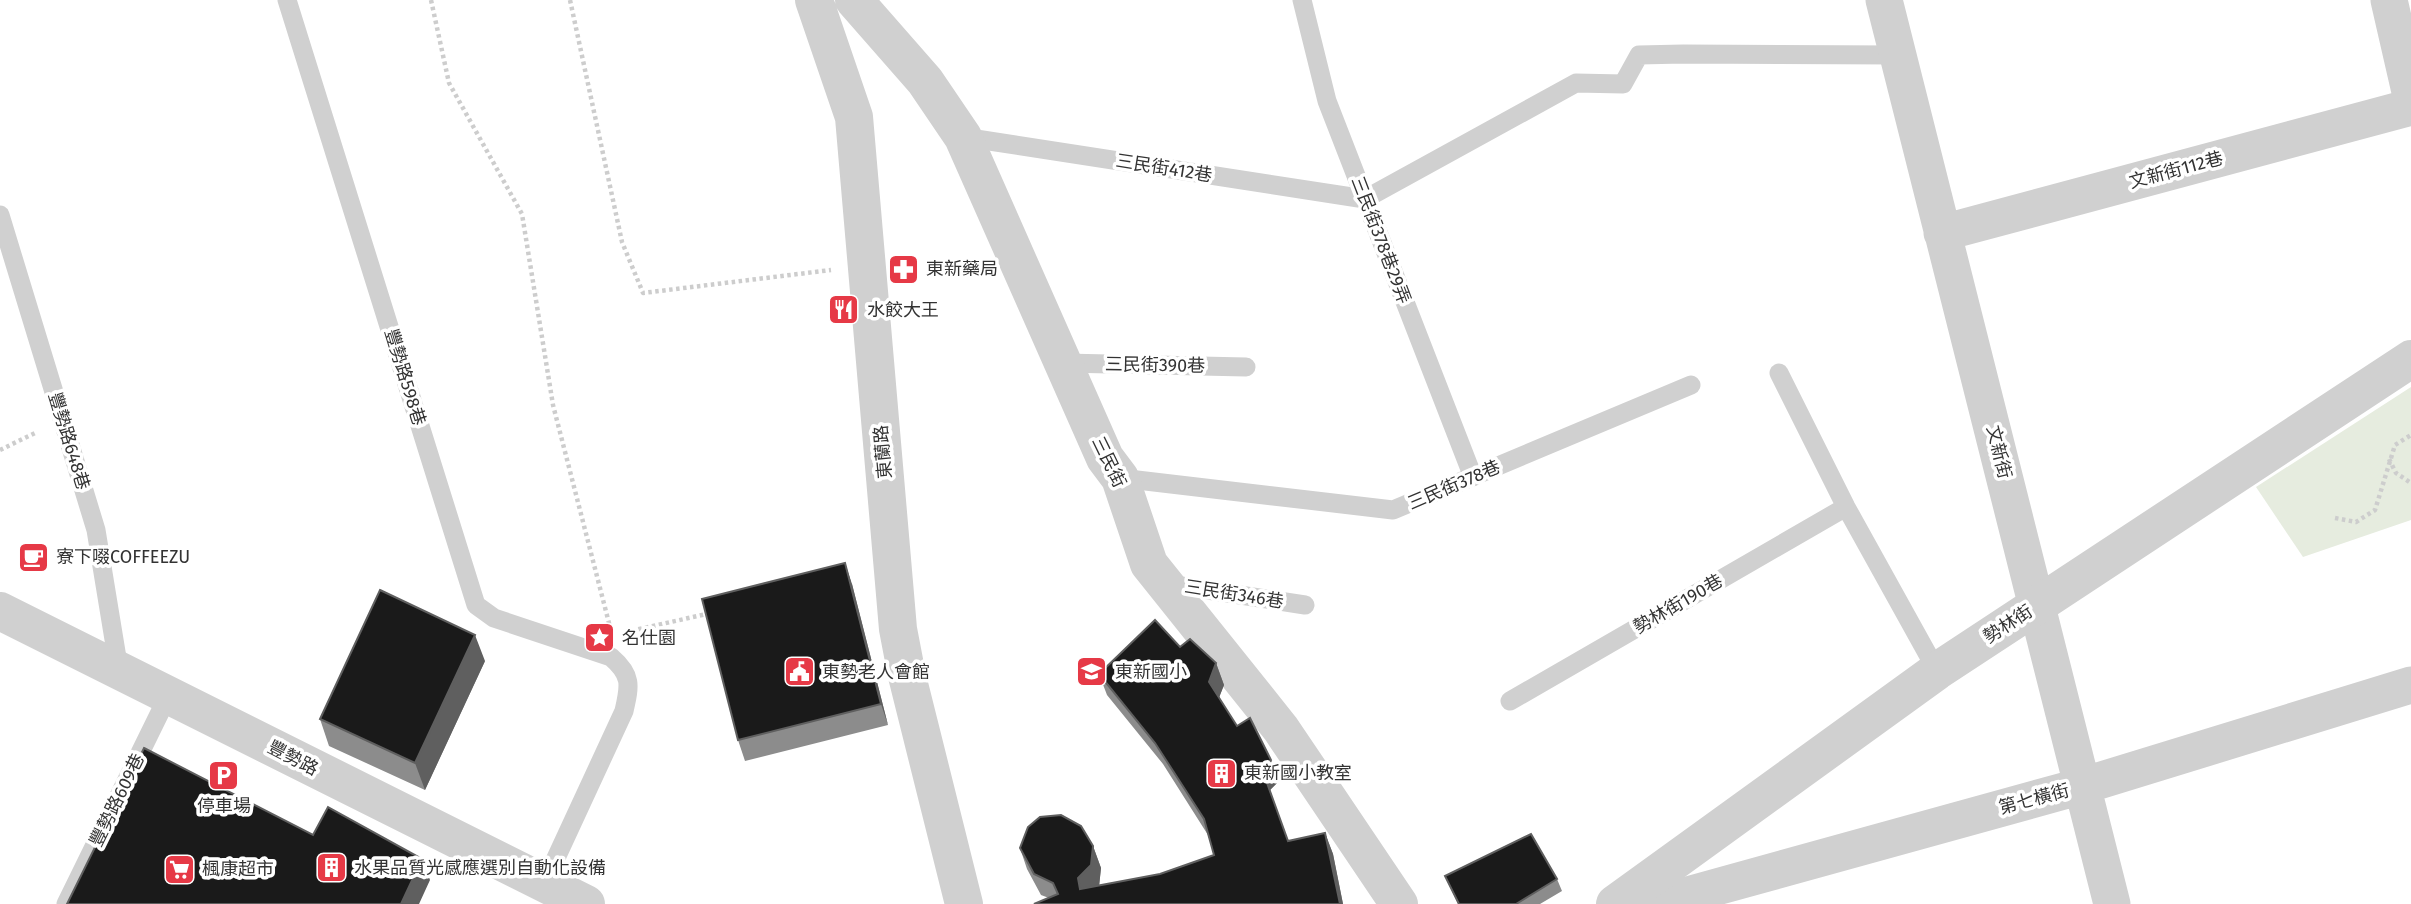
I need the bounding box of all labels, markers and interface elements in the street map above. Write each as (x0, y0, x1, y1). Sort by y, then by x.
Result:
street label: 文新街112巷 (2127, 147, 2225, 193)
street label: 三民街412巷 (1114, 150, 1214, 186)
street label: 三民街378巷29弄 (1347, 173, 1415, 307)
pharmacy icon: 東新藥局 (886, 252, 920, 286)
place label: 東新藥局 (926, 258, 998, 280)
restaurant icon: 水餃大王 (827, 293, 861, 327)
place label: 水餃大王 (867, 299, 939, 321)
street label: 豐勢路598巷 (380, 326, 430, 428)
street label: 三民街390巷 (1105, 353, 1205, 377)
street label: 豐勢路648巷 (44, 389, 94, 493)
street label: 文新街 (1982, 423, 2016, 481)
street label: 東蘭路 (870, 424, 896, 480)
street label: 三民街 (1087, 433, 1131, 491)
street label: 三民街378巷 (1404, 456, 1504, 514)
cafe icon: 寮下啜COFFEEZU (16, 540, 50, 574)
place label: 寮下啜COFFEEZU (56, 546, 190, 568)
street label: 勢林街190巷 (1630, 570, 1726, 638)
street label: 三民街346巷 (1183, 575, 1285, 613)
street label: 勢林街 (1979, 600, 2037, 648)
place icon: 名仕園 (582, 621, 616, 655)
place label: 名仕園 (622, 627, 676, 649)
public building icon: 東勢老人會館 (782, 655, 816, 689)
school or university icon: 東新國小 (1075, 655, 1109, 689)
place label: 東勢老人會館 (822, 661, 930, 683)
place label: 東新國小 (1115, 661, 1187, 683)
street label: 豐勢路 (264, 736, 322, 780)
street label: 豐勢路609巷 (85, 750, 149, 850)
building icon: 東新國小教室 (1204, 756, 1238, 790)
parking icon: 停車場 (207, 758, 241, 792)
place label: 東新國小教室 (1244, 762, 1352, 784)
street label: 第七橫街 (1996, 779, 2072, 819)
place label: 停車場 (197, 795, 251, 817)
building icon: 水果品質光感應選別自動化設備 (314, 851, 348, 885)
supermarket icon: 楓康超市 (162, 852, 196, 886)
place label: 水果品質光感應選別自動化設備 (354, 857, 606, 879)
place label: 楓康超市 (202, 858, 274, 880)

